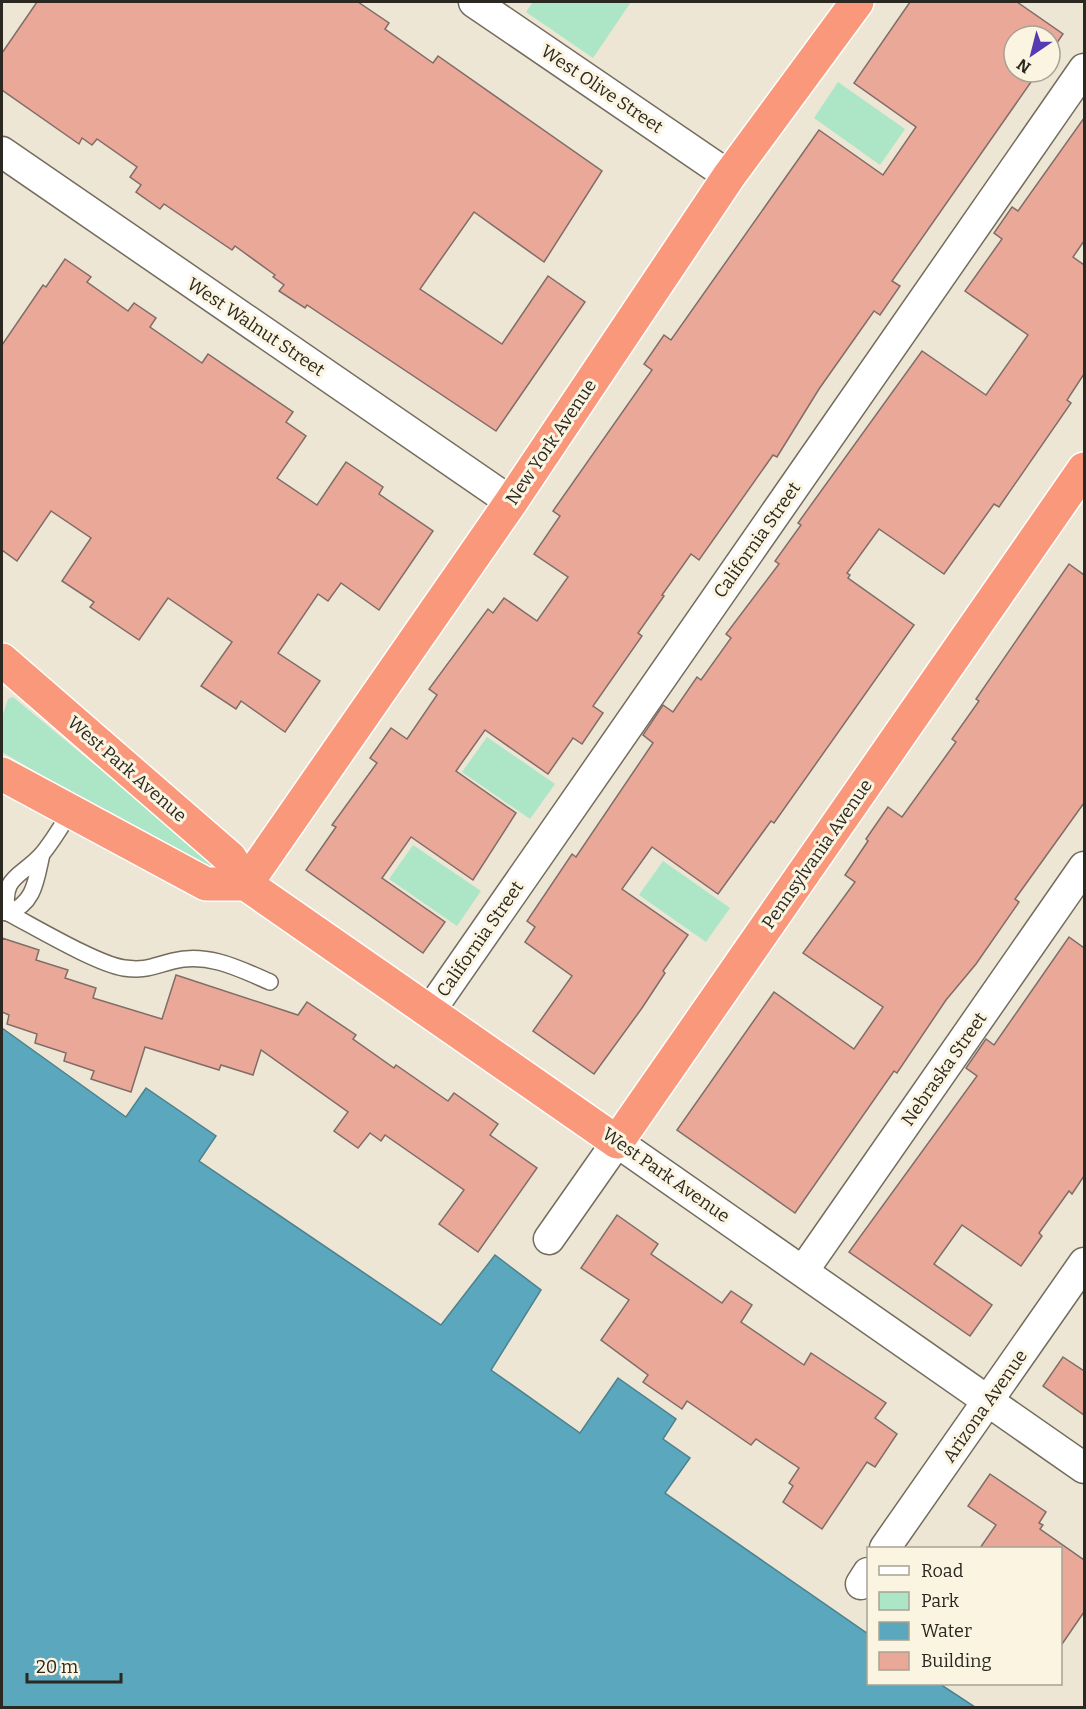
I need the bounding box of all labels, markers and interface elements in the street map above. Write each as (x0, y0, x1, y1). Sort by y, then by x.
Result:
north arrow (1002, 24, 1062, 84)
street label: West Olive Street (537, 40, 668, 138)
text: N (1013, 55, 1034, 77)
street label: West Walnut Street (183, 273, 329, 381)
street label: New York Avenue (501, 375, 601, 509)
street label: California Street (709, 477, 805, 602)
street label: West Park Avenue (63, 711, 191, 827)
street label: Pennsylvania Avenue (757, 775, 877, 933)
street label: California Street (432, 876, 528, 1001)
street label: Nebraska Street (897, 1007, 992, 1130)
street label: West Park Avenue (598, 1123, 734, 1227)
street label: Arizona Avenue (938, 1345, 1032, 1467)
legend (867, 1547, 1062, 1685)
text: Road (921, 1560, 964, 1582)
text: Park (921, 1590, 960, 1612)
text: Water (921, 1620, 972, 1642)
scale bar (27, 1646, 122, 1684)
text: Building (921, 1650, 992, 1672)
text: 20 m (36, 1656, 78, 1678)

